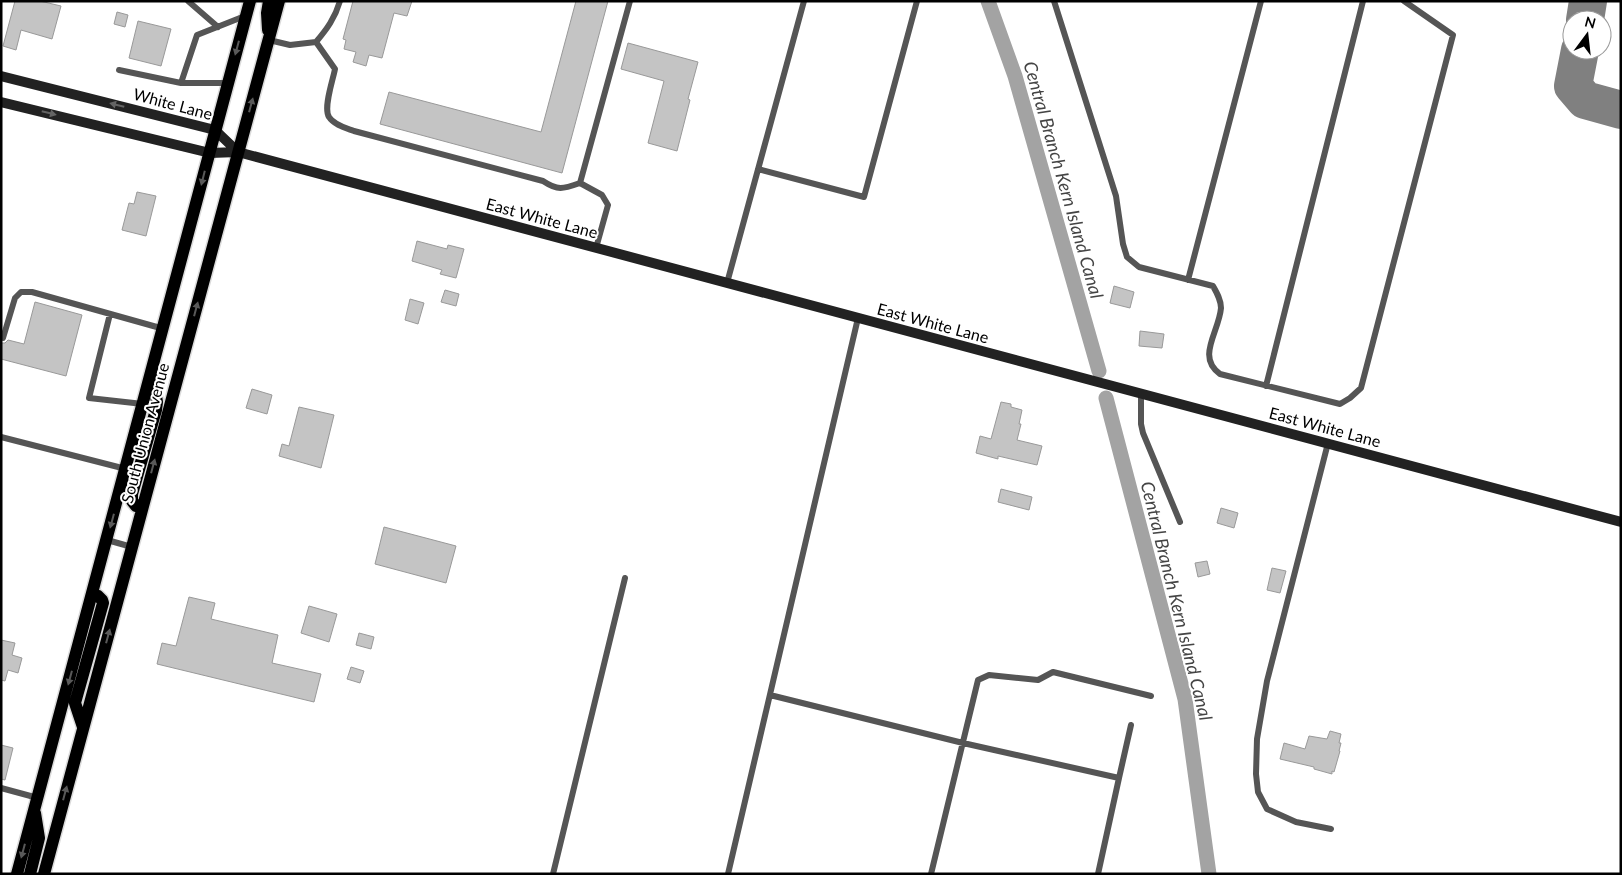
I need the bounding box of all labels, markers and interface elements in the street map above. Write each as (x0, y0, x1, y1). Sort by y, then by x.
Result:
north arrow (1562, 10, 1612, 60)
text: N (1583, 12, 1598, 32)
one-way arrow (233, 41, 241, 56)
water label: Central Branch Kern Island Canal (1020, 59, 1108, 301)
street label: White Lane (132, 84, 215, 123)
one-way arrow (247, 98, 255, 113)
one-way arrow (110, 101, 125, 109)
one-way arrow (41, 110, 56, 118)
one-way arrow (199, 170, 207, 185)
street label: East White Lane (484, 193, 600, 242)
street label: East White Lane (875, 298, 991, 347)
one-way arrow (192, 302, 200, 317)
street label: South Union Avenue (117, 361, 172, 505)
street label: East White Lane (1267, 402, 1383, 451)
one-way arrow (150, 459, 158, 474)
water label: Central Branch Kern Island Canal (1137, 479, 1217, 723)
one-way arrow (108, 513, 116, 528)
one-way arrow (104, 628, 112, 643)
one-way arrow (66, 670, 74, 685)
one-way arrow (62, 785, 70, 800)
one-way arrow (19, 844, 27, 859)

